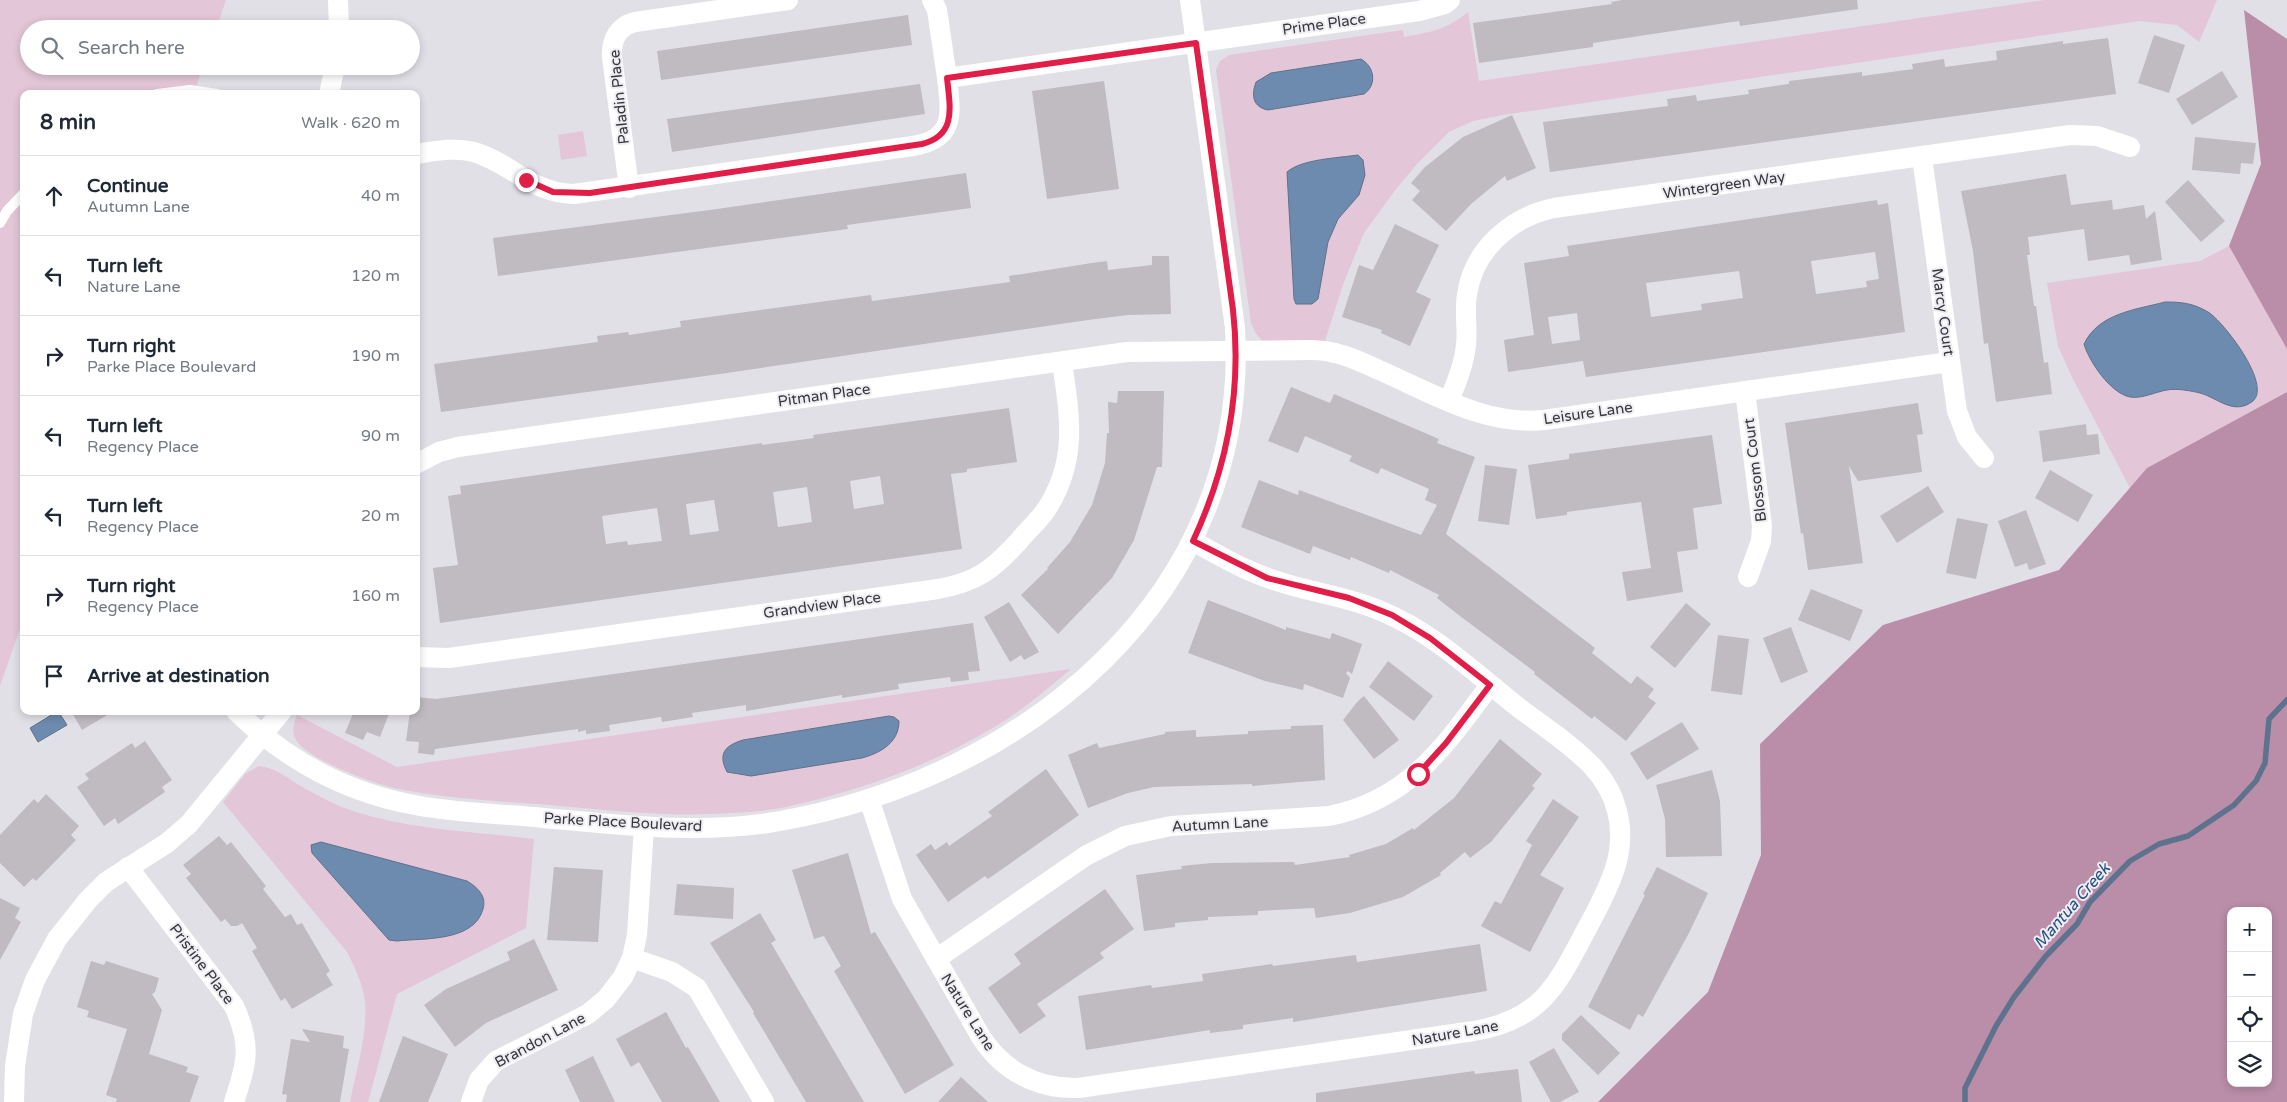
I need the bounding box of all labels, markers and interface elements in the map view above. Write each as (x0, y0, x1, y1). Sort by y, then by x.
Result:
street label: Prime Place (1281, 9, 1367, 39)
search box (20, 20, 420, 75)
icon: search (38, 34, 66, 62)
text: Search here (78, 37, 185, 59)
street label: Paladin Place (605, 49, 633, 145)
text: 8 min (40, 110, 96, 135)
text: Walk · 620 m (301, 113, 400, 133)
street label: Wintergreen Way (1662, 168, 1786, 202)
route end (515, 169, 538, 192)
text: Continue (87, 175, 169, 197)
icon: ahead (40, 182, 68, 210)
text: 40 m (361, 186, 400, 206)
text: Autumn Lane (87, 197, 190, 217)
text: Turn left (87, 255, 163, 277)
icon: left (40, 262, 68, 290)
text: 120 m (351, 266, 400, 286)
street label: Marcy Court (1928, 267, 1958, 357)
text: Nature Lane (87, 277, 181, 297)
text: Turn right (87, 335, 175, 357)
icon: right (40, 342, 68, 370)
text: 190 m (351, 346, 400, 366)
text: Parke Place Boulevard (87, 357, 256, 377)
street label: Pitman Place (777, 380, 871, 410)
street label: Leisure Lane (1542, 398, 1634, 428)
text: Turn left (87, 415, 163, 437)
street label: Blossom Court (1740, 417, 1770, 523)
icon: left (40, 422, 68, 450)
text: 90 m (361, 426, 400, 446)
text: Regency Place (87, 437, 199, 457)
text: Turn left (87, 495, 163, 517)
icon: left (40, 502, 68, 530)
text: 20 m (361, 506, 400, 526)
text: Regency Place (87, 517, 199, 537)
text: Turn right (87, 575, 175, 597)
icon: right (40, 582, 68, 610)
text: 160 m (351, 586, 400, 606)
street label: Grandview Place (762, 588, 882, 622)
text: Regency Place (87, 597, 199, 617)
icon: arrive (40, 662, 68, 690)
text: Arrive at destination (87, 665, 270, 687)
route start (1407, 763, 1430, 786)
street label: Parke Place Boulevard (543, 809, 703, 835)
street label: Autumn Lane (1171, 812, 1269, 836)
water label: Mantua Creek (2029, 858, 2115, 953)
map controls (2227, 907, 2272, 1087)
button: + (2227, 907, 2272, 952)
street label: Pristine Place (166, 920, 238, 1008)
button: − (2227, 952, 2272, 997)
street label: Nature Lane (937, 970, 999, 1054)
button: locate (2227, 997, 2272, 1042)
street label: Brandon Lane (492, 1009, 588, 1071)
street label: Nature Lane (1410, 1017, 1500, 1049)
button: layers (2227, 1042, 2272, 1087)

